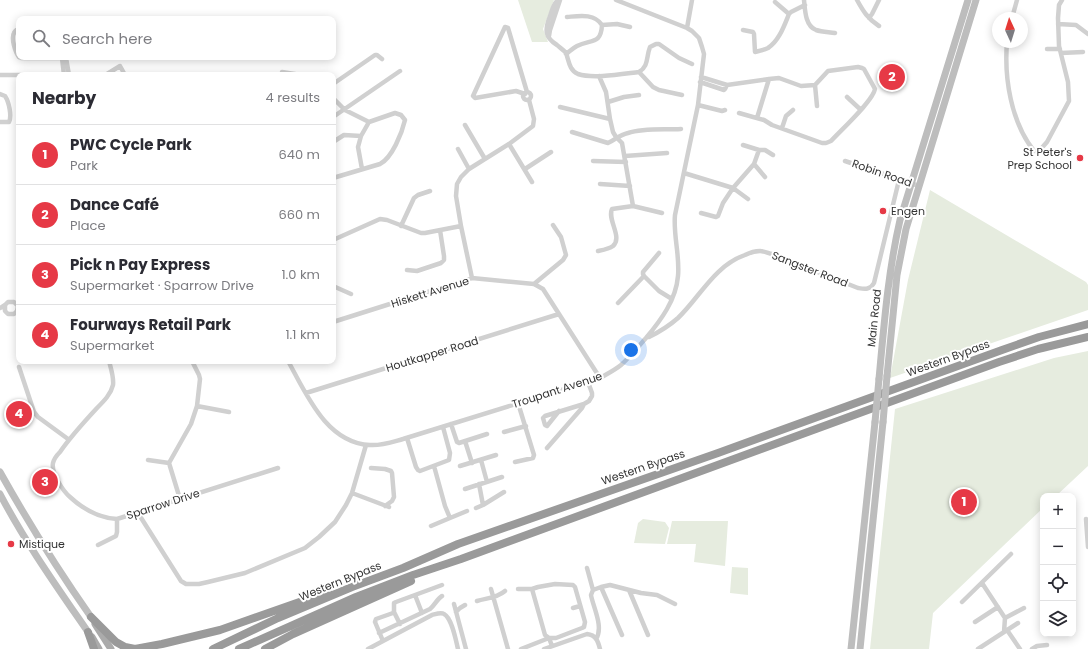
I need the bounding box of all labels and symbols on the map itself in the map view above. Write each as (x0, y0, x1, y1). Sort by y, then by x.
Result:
north arrow (992, 12, 1028, 48)
pin: 2 (879, 62, 905, 92)
place label: St Peter's Prep School (1007, 144, 1072, 173)
marker: St Peter's Prep School (1075, 153, 1085, 163)
street label: Robin Road (850, 155, 914, 191)
place label: Engen (891, 203, 925, 219)
marker: Engen (878, 206, 888, 216)
street label: Sangster Road (770, 247, 850, 291)
street label: Hiskett Avenue (389, 272, 471, 311)
street label: Main Road (863, 288, 885, 348)
street label: Houtkapper Road (384, 332, 480, 376)
street label: Western Bypass (904, 335, 992, 380)
your location (621, 340, 641, 360)
street label: Troupant Avenue (510, 368, 604, 412)
pin: 4 (6, 399, 32, 429)
street label: Western Bypass (599, 445, 687, 489)
pin: 3 (32, 467, 58, 497)
street label: Sparrow Drive (124, 485, 202, 523)
pin: 1 (951, 487, 977, 517)
place label: Mistique (19, 536, 65, 552)
marker: Mistique (6, 539, 16, 549)
street label: Western Bypass (296, 557, 384, 605)

